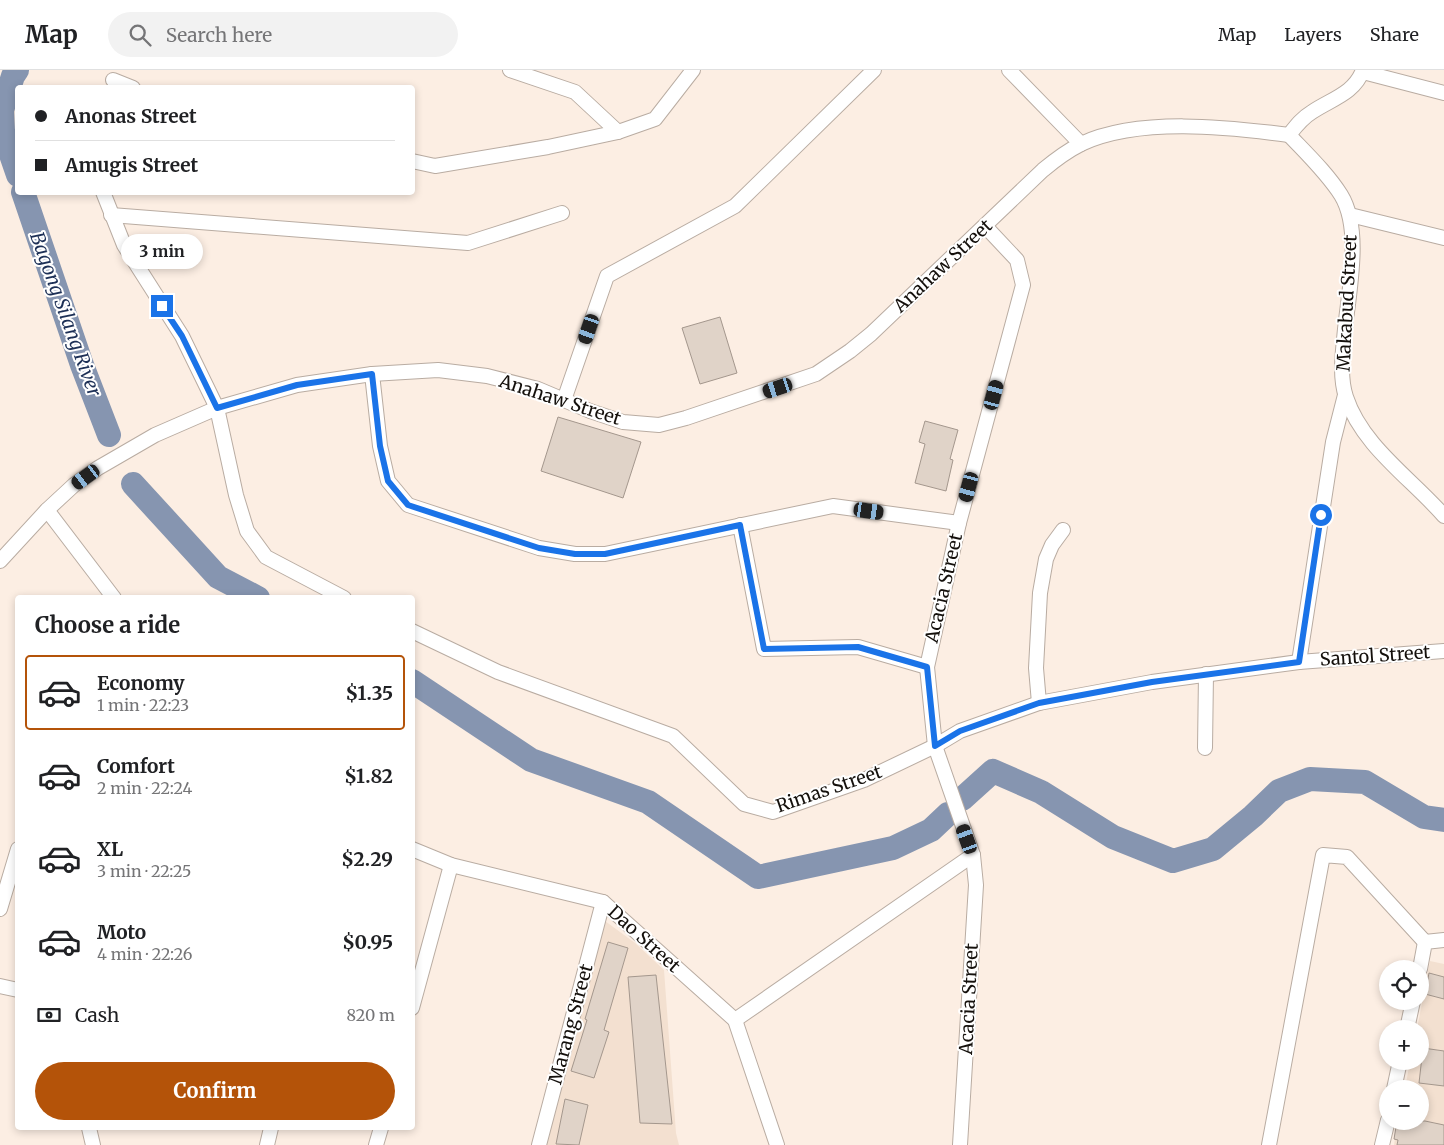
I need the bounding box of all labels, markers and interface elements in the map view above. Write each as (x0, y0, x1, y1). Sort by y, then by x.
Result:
search box (108, 12, 458, 57)
text: Map (25, 19, 78, 50)
icon: search (126, 21, 154, 49)
text: Search here (166, 23, 272, 47)
text: Map (1218, 23, 1256, 46)
text: Layers (1284, 23, 1342, 46)
text: Share (1370, 23, 1419, 46)
text: Anonas Street (65, 104, 197, 128)
text: Amugis Street (65, 153, 198, 177)
street label: Anahaw Street (888, 214, 997, 318)
water label: Bagong Silang River (25, 228, 107, 400)
callout: 3 min (121, 234, 203, 268)
street label: Makabud Street (1331, 234, 1362, 372)
text: 3 min (139, 241, 185, 261)
route end (151, 295, 173, 317)
car (577, 312, 600, 346)
street label: Anahaw Street (495, 369, 624, 430)
car (761, 376, 794, 400)
car (982, 379, 1005, 411)
car (69, 462, 102, 492)
car (957, 471, 980, 503)
car (853, 501, 884, 521)
route start (1310, 504, 1332, 526)
street label: Acacia Street (920, 531, 967, 646)
text: Choose a ride (35, 611, 180, 639)
street label: Santol Street (1319, 640, 1431, 671)
icon: car (37, 670, 82, 715)
text: Economy (97, 671, 185, 695)
text: $1.35 (346, 681, 393, 705)
text: 1 min · 22:23 (97, 695, 189, 715)
icon: car (37, 753, 82, 798)
text: Comfort (97, 754, 175, 778)
street label: Rimas Street (773, 760, 885, 817)
text: $1.82 (344, 764, 393, 788)
text: 2 min · 22:24 (97, 778, 192, 798)
car (954, 822, 979, 856)
icon: car (37, 836, 82, 881)
text: XL (97, 837, 123, 861)
text: $2.29 (341, 847, 393, 871)
text: 3 min · 22:25 (97, 861, 191, 881)
street label: Dao Street (603, 900, 685, 977)
icon: car (37, 919, 82, 964)
text: Moto (97, 920, 146, 944)
text: $0.95 (342, 930, 393, 954)
street label: Acacia Street (954, 943, 983, 1056)
text: 4 min · 22:26 (97, 944, 193, 964)
map controls (1379, 960, 1429, 1130)
button: locate (1379, 960, 1429, 1010)
street label: Marang Street (543, 961, 598, 1086)
icon: cash (35, 1001, 63, 1029)
text: Cash (75, 1003, 119, 1027)
text: 820 m (347, 1005, 395, 1025)
button: + (1379, 1020, 1429, 1070)
button: Confirm (35, 1062, 395, 1120)
button: − (1379, 1080, 1429, 1130)

